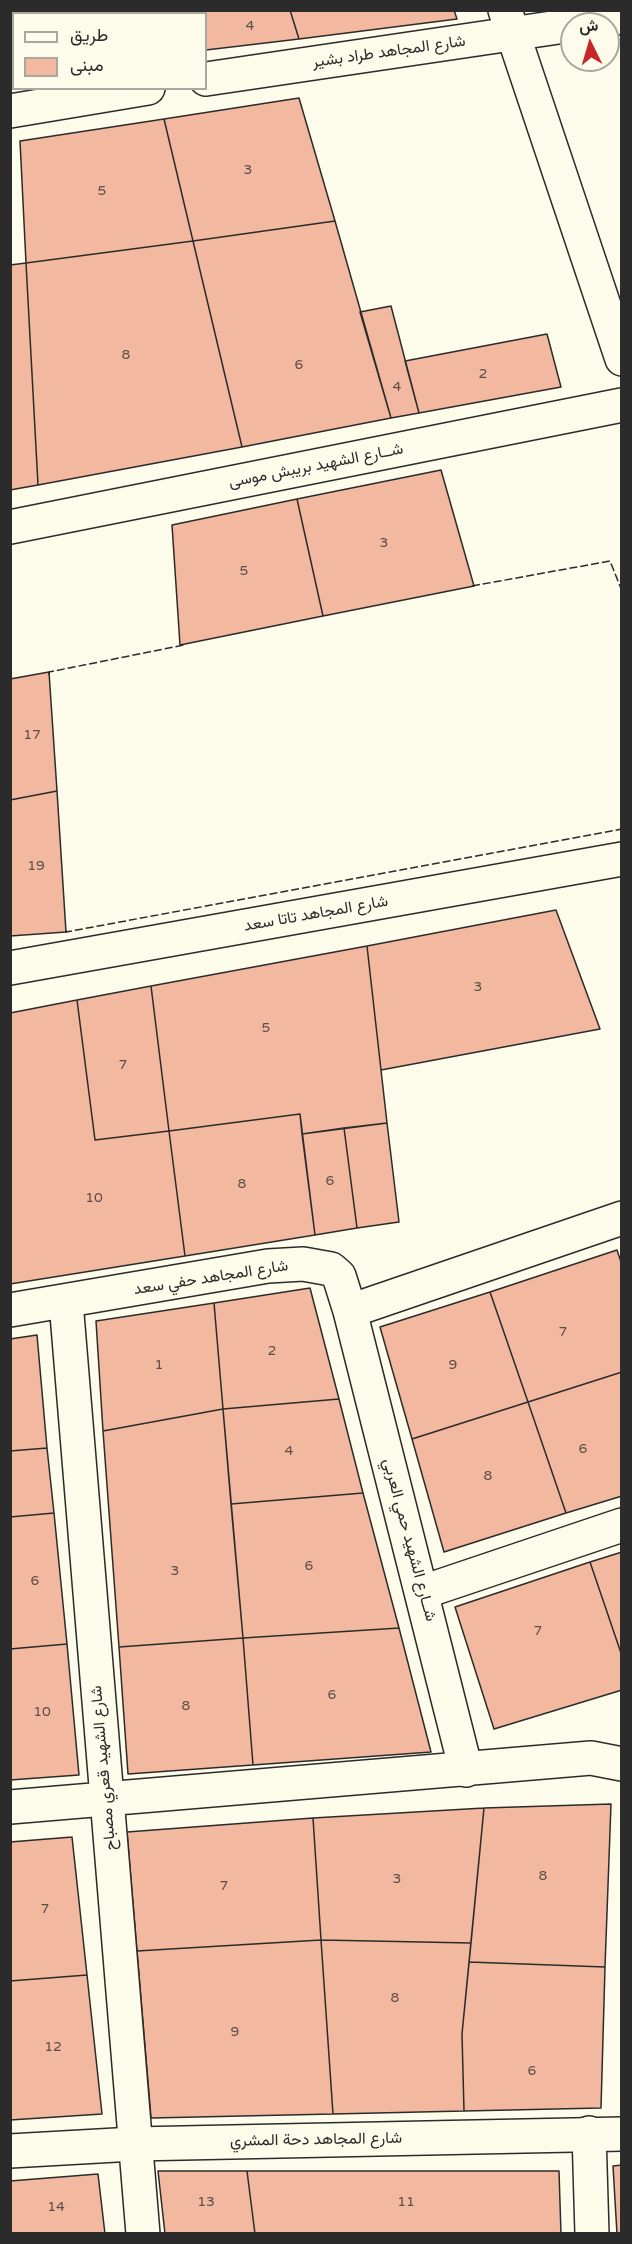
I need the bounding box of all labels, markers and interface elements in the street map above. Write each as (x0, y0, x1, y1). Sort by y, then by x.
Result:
legend (12, 12, 207, 90)
north arrow (560, 12, 620, 72)
text: ش (578, 15, 599, 37)
house number: 4 (246, 18, 254, 34)
text: طريق (70, 24, 108, 46)
street label: شارع المجاهد طراد بشير (311, 32, 467, 72)
text: مبنى (70, 54, 104, 76)
house number: 3 (244, 162, 252, 178)
house number: 5 (98, 183, 106, 199)
house number: 8 (122, 347, 130, 363)
house number: 6 (295, 357, 303, 373)
house number: 2 (479, 366, 487, 382)
house number: 4 (393, 379, 401, 395)
street label: شــارع الشهيد بريبش موسى (227, 440, 405, 492)
house number: 3 (380, 535, 388, 551)
house number: 5 (240, 563, 248, 579)
house number: 17 (23, 727, 41, 743)
house number: 19 (27, 858, 45, 874)
street label: شارع المجاهد تاتا سعد (242, 892, 390, 936)
house number: 3 (474, 979, 482, 995)
house number: 5 (262, 1020, 270, 1036)
house number: 7 (119, 1057, 127, 1073)
house number: 6 (326, 1173, 334, 1189)
house number: 8 (238, 1176, 246, 1192)
house number: 10 (85, 1190, 103, 1206)
street label: شارع المجاهد حفي سعد (132, 1256, 290, 1300)
house number: 7 (559, 1324, 567, 1340)
house number: 2 (268, 1343, 276, 1359)
house number: 1 (155, 1357, 163, 1373)
house number: 9 (449, 1357, 457, 1373)
house number: 6 (579, 1441, 587, 1457)
house number: 4 (285, 1443, 293, 1459)
street label: شــارع الشهيد حمي العربي (378, 1456, 440, 1624)
house number: 8 (484, 1468, 492, 1484)
house number: 6 (305, 1558, 313, 1574)
house number: 3 (171, 1563, 179, 1579)
house number: 6 (31, 1573, 39, 1589)
house number: 7 (534, 1623, 542, 1639)
street label: شارع الشهيد قعري مصباح (87, 1685, 121, 1851)
house number: 6 (328, 1687, 336, 1703)
house number: 8 (182, 1698, 190, 1714)
house number: 10 (33, 1704, 51, 1720)
house number: 8 (539, 1868, 547, 1884)
house number: 3 (393, 1871, 401, 1887)
house number: 7 (220, 1878, 228, 1894)
house number: 7 (41, 1901, 49, 1917)
house number: 8 (391, 1990, 399, 2006)
house number: 9 (231, 2024, 239, 2040)
house number: 12 (44, 2039, 62, 2055)
house number: 6 (528, 2063, 536, 2079)
street label: شارع المجاهد دحة المشري (230, 2129, 402, 2151)
house number: 13 (197, 2194, 215, 2210)
house number: 11 (397, 2194, 415, 2210)
house number: 14 (47, 2199, 65, 2215)

